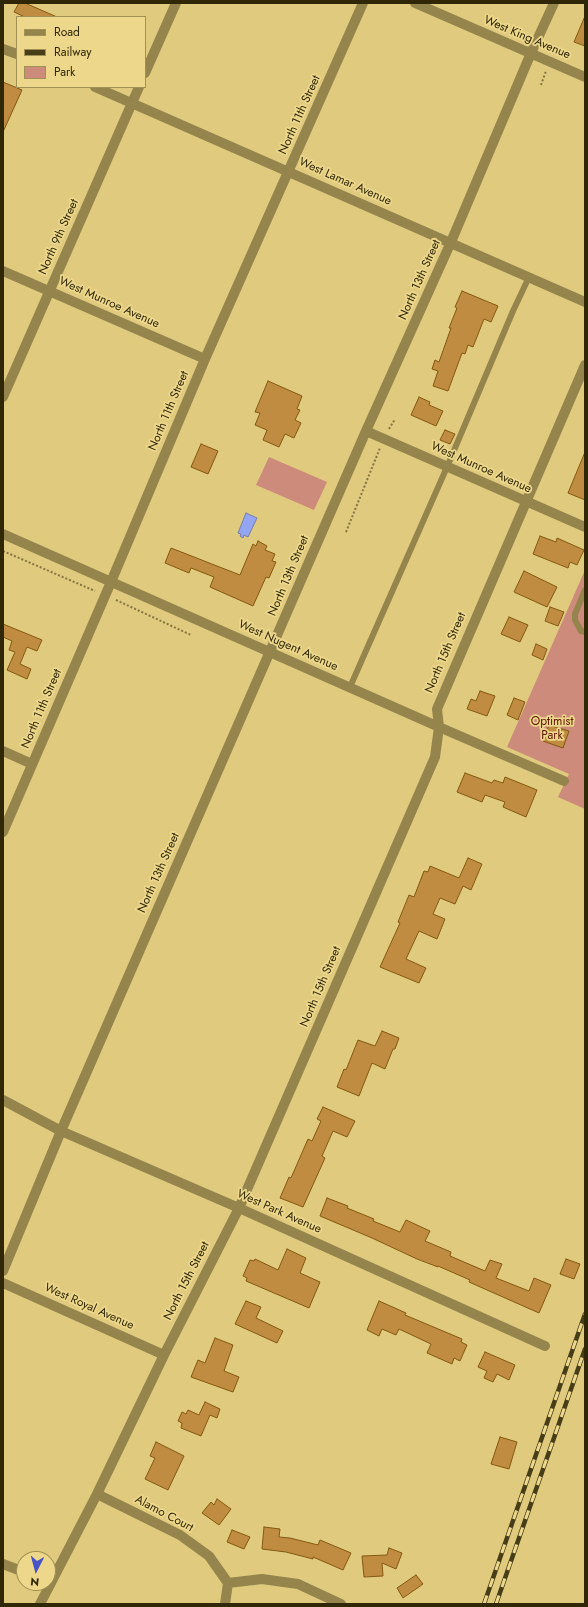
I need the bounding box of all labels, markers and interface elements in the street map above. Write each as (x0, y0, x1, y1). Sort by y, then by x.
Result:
street label: West King Avenue (482, 13, 572, 63)
legend (16, 16, 146, 88)
text: Road (54, 23, 80, 41)
text: Railway (54, 43, 92, 61)
text: Park (54, 63, 75, 81)
street label: North 11th Street (276, 73, 324, 157)
street label: West Lamar Avenue (296, 155, 394, 209)
street label: North 9th Street (36, 197, 82, 277)
street label: North 13th Street (396, 238, 444, 322)
street label: West Munroe Avenue (57, 274, 161, 332)
street label: North 11th Street (146, 369, 192, 453)
street label: West Munroe Avenue (429, 439, 533, 497)
street label: North 13th Street (266, 534, 312, 618)
street label: North 15th Street (423, 610, 469, 696)
street label: West Nugent Avenue (236, 618, 340, 674)
street label: North 11th Street (19, 667, 65, 751)
park label: Optimist Park (531, 715, 573, 743)
street label: North 13th Street (135, 831, 183, 915)
street label: North 15th Street (298, 944, 344, 1030)
street label: West Park Avenue (235, 1187, 323, 1237)
street label: North 15th Street (161, 1239, 213, 1323)
street label: West Royal Avenue (42, 1281, 136, 1333)
street label: Alamo Court (132, 1493, 196, 1535)
north arrow (16, 1551, 56, 1591)
text: N (30, 1574, 40, 1590)

